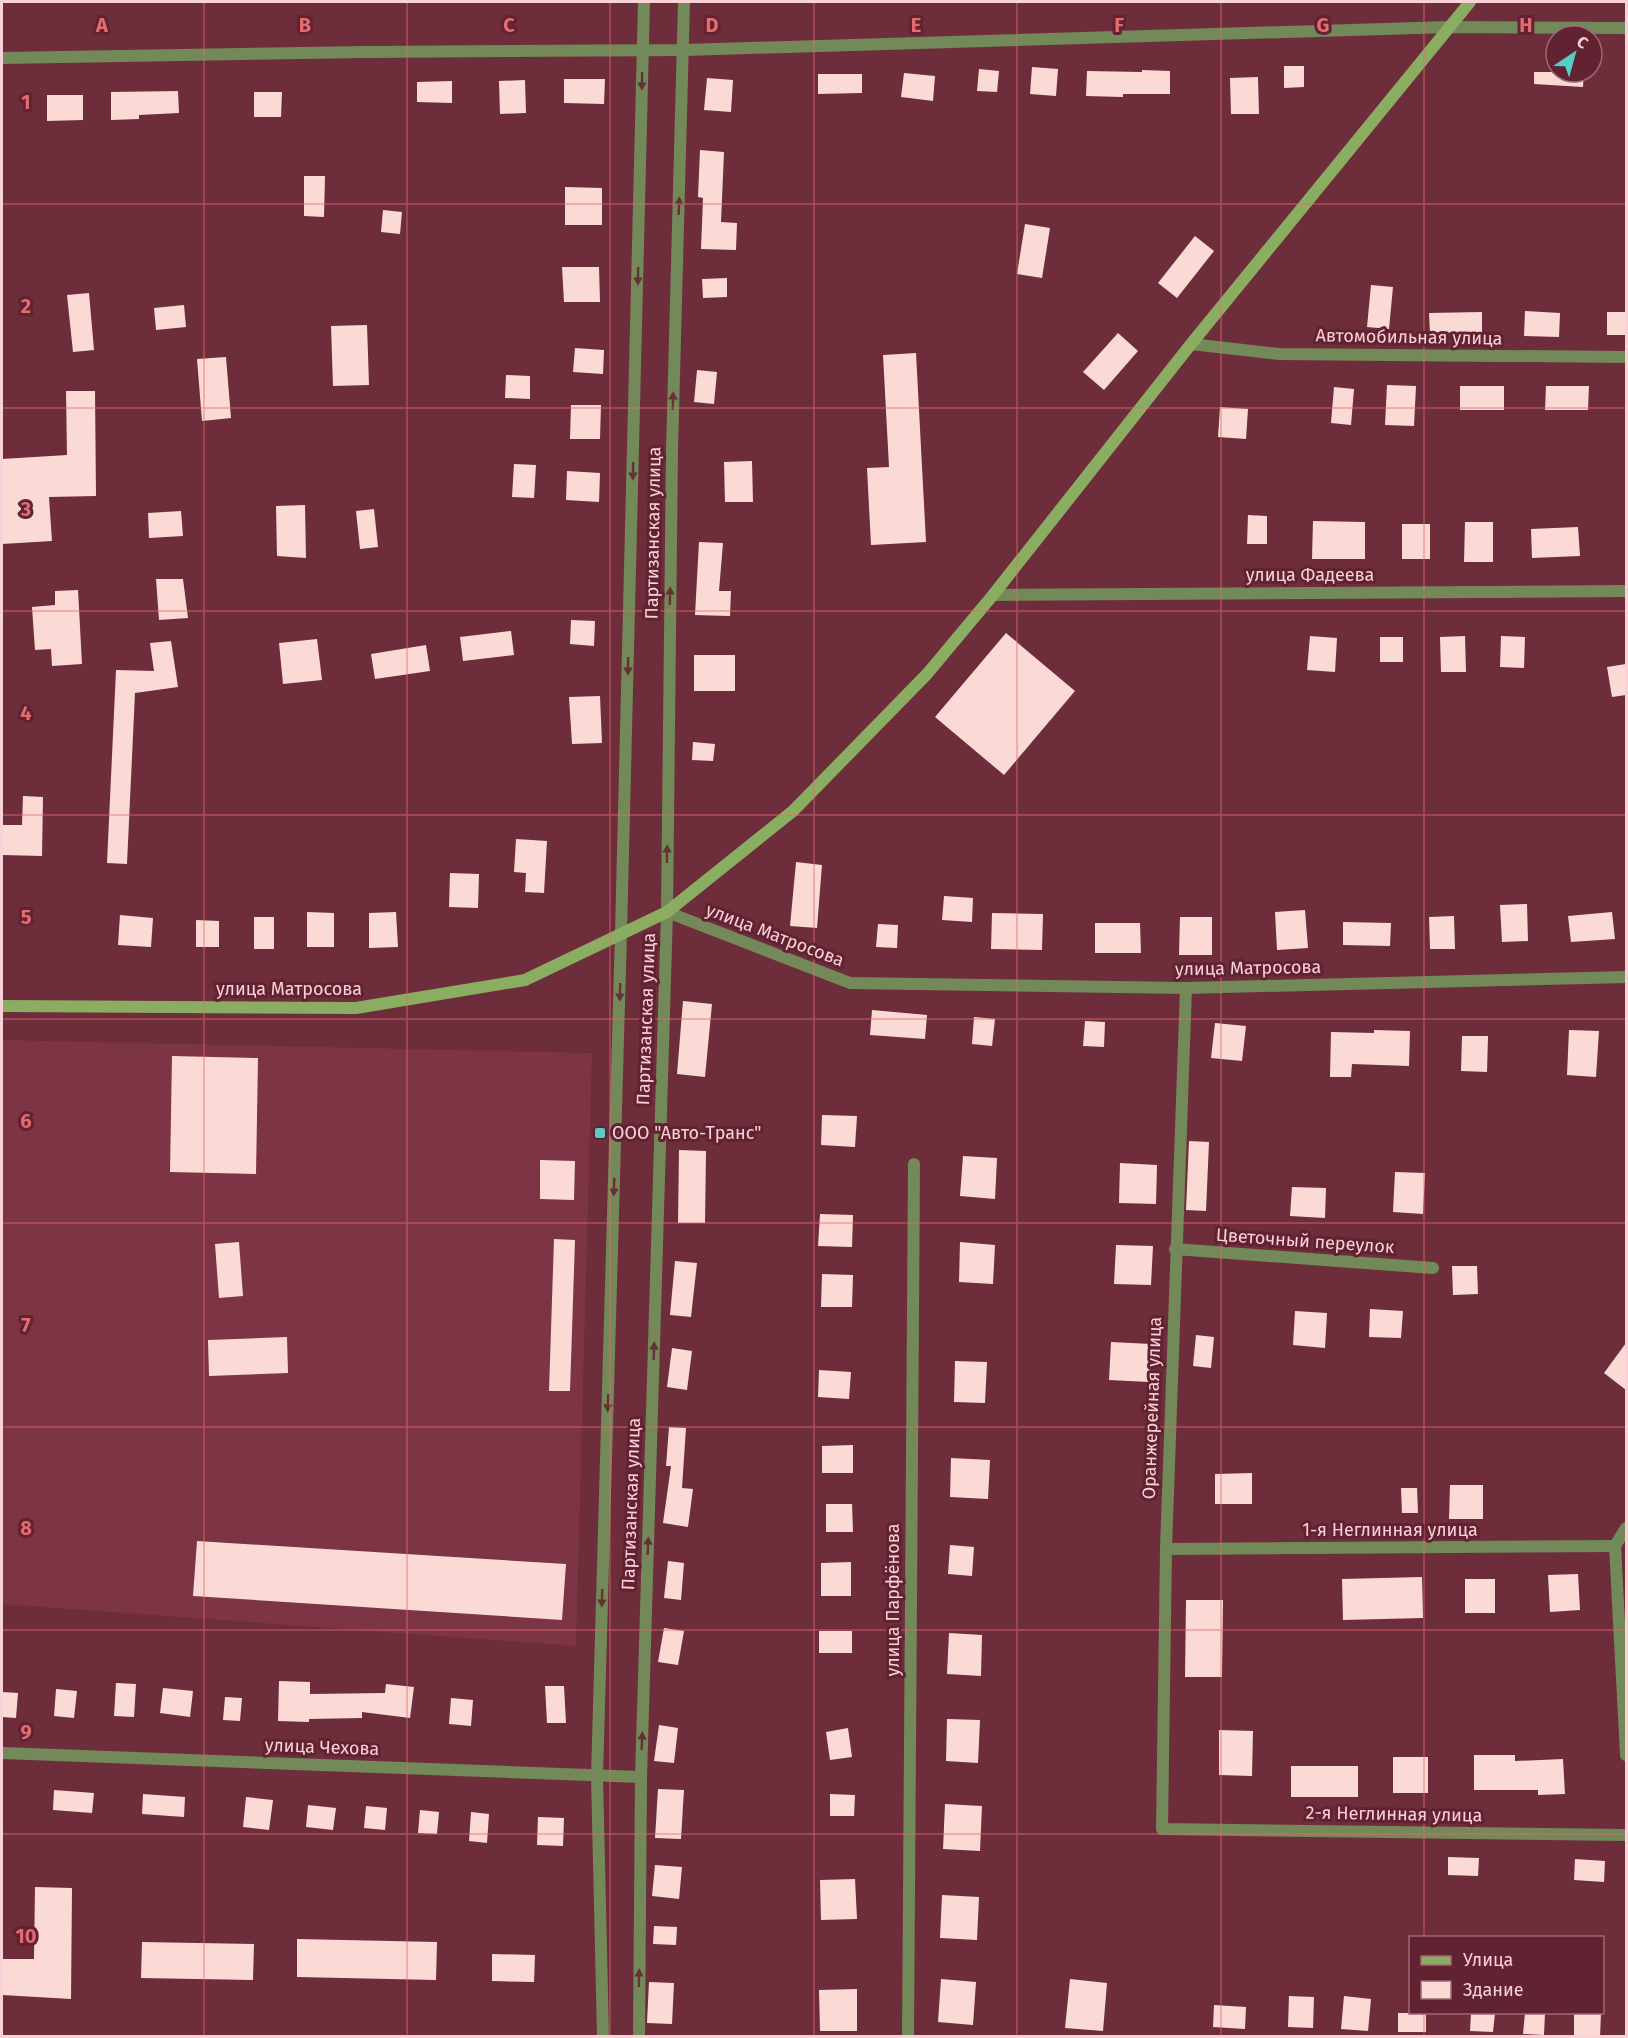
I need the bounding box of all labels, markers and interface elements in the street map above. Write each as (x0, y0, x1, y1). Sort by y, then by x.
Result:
text: A (95, 13, 109, 37)
text: B (299, 13, 311, 37)
text: C (503, 13, 515, 37)
text: D (705, 13, 719, 37)
text: E (911, 13, 921, 37)
text: F (1114, 13, 1124, 37)
text: G (1317, 13, 1329, 37)
text: H (1519, 13, 1533, 37)
north arrow (1544, 24, 1604, 84)
text: С (1573, 32, 1592, 53)
one-way arrow (638, 71, 647, 90)
text: 1 (21, 90, 31, 114)
one-way arrow (675, 196, 684, 215)
one-way arrow (633, 266, 642, 285)
text: 2 (21, 294, 31, 318)
street label: Автомобильная улица (1315, 324, 1503, 350)
one-way arrow (669, 391, 678, 410)
street label: Партизанская улица (640, 446, 666, 620)
one-way arrow (628, 461, 637, 480)
text: 3 (20, 497, 31, 521)
street label: улица Фадеева (1246, 564, 1374, 586)
one-way arrow (665, 586, 675, 605)
one-way arrow (623, 656, 633, 675)
text: 4 (20, 701, 32, 725)
one-way arrow (663, 844, 672, 863)
street label: улица Матросова (703, 899, 847, 971)
text: 5 (21, 905, 32, 929)
street label: Партизанская улица (632, 932, 660, 1106)
street label: улица Матросова (1175, 956, 1321, 980)
street label: улица Матросова (216, 978, 362, 1000)
one-way arrow (615, 982, 624, 1001)
text: 6 (20, 1109, 32, 1133)
place label: ООО "Авто-Транс" (612, 1122, 762, 1144)
marker: ООО "Авто-Транс" (593, 1126, 607, 1140)
one-way arrow (609, 1177, 619, 1196)
street label: Цветочный переулок (1215, 1224, 1396, 1258)
text: 7 (21, 1313, 31, 1337)
street label: Оранжерейная улица (1138, 1316, 1166, 1500)
one-way arrow (649, 1342, 659, 1361)
one-way arrow (603, 1393, 612, 1412)
street label: Партизанская улица (617, 1417, 645, 1591)
text: 8 (20, 1516, 32, 1540)
street label: 1-я Неглинная улица (1302, 1519, 1478, 1541)
street label: улица Парфёнова (882, 1524, 904, 1677)
one-way arrow (643, 1537, 653, 1556)
one-way arrow (597, 1588, 607, 1607)
text: 9 (20, 1720, 32, 1744)
one-way arrow (638, 1732, 647, 1751)
street label: улица Чехова (264, 1734, 380, 1760)
street label: 2-я Неглинная улица (1306, 1801, 1482, 1827)
text: 10 (16, 1924, 36, 1948)
legend (1409, 1936, 1604, 2014)
text: Улица (1463, 1949, 1513, 1971)
one-way arrow (634, 1969, 644, 1988)
text: Здание (1463, 1979, 1524, 2001)

